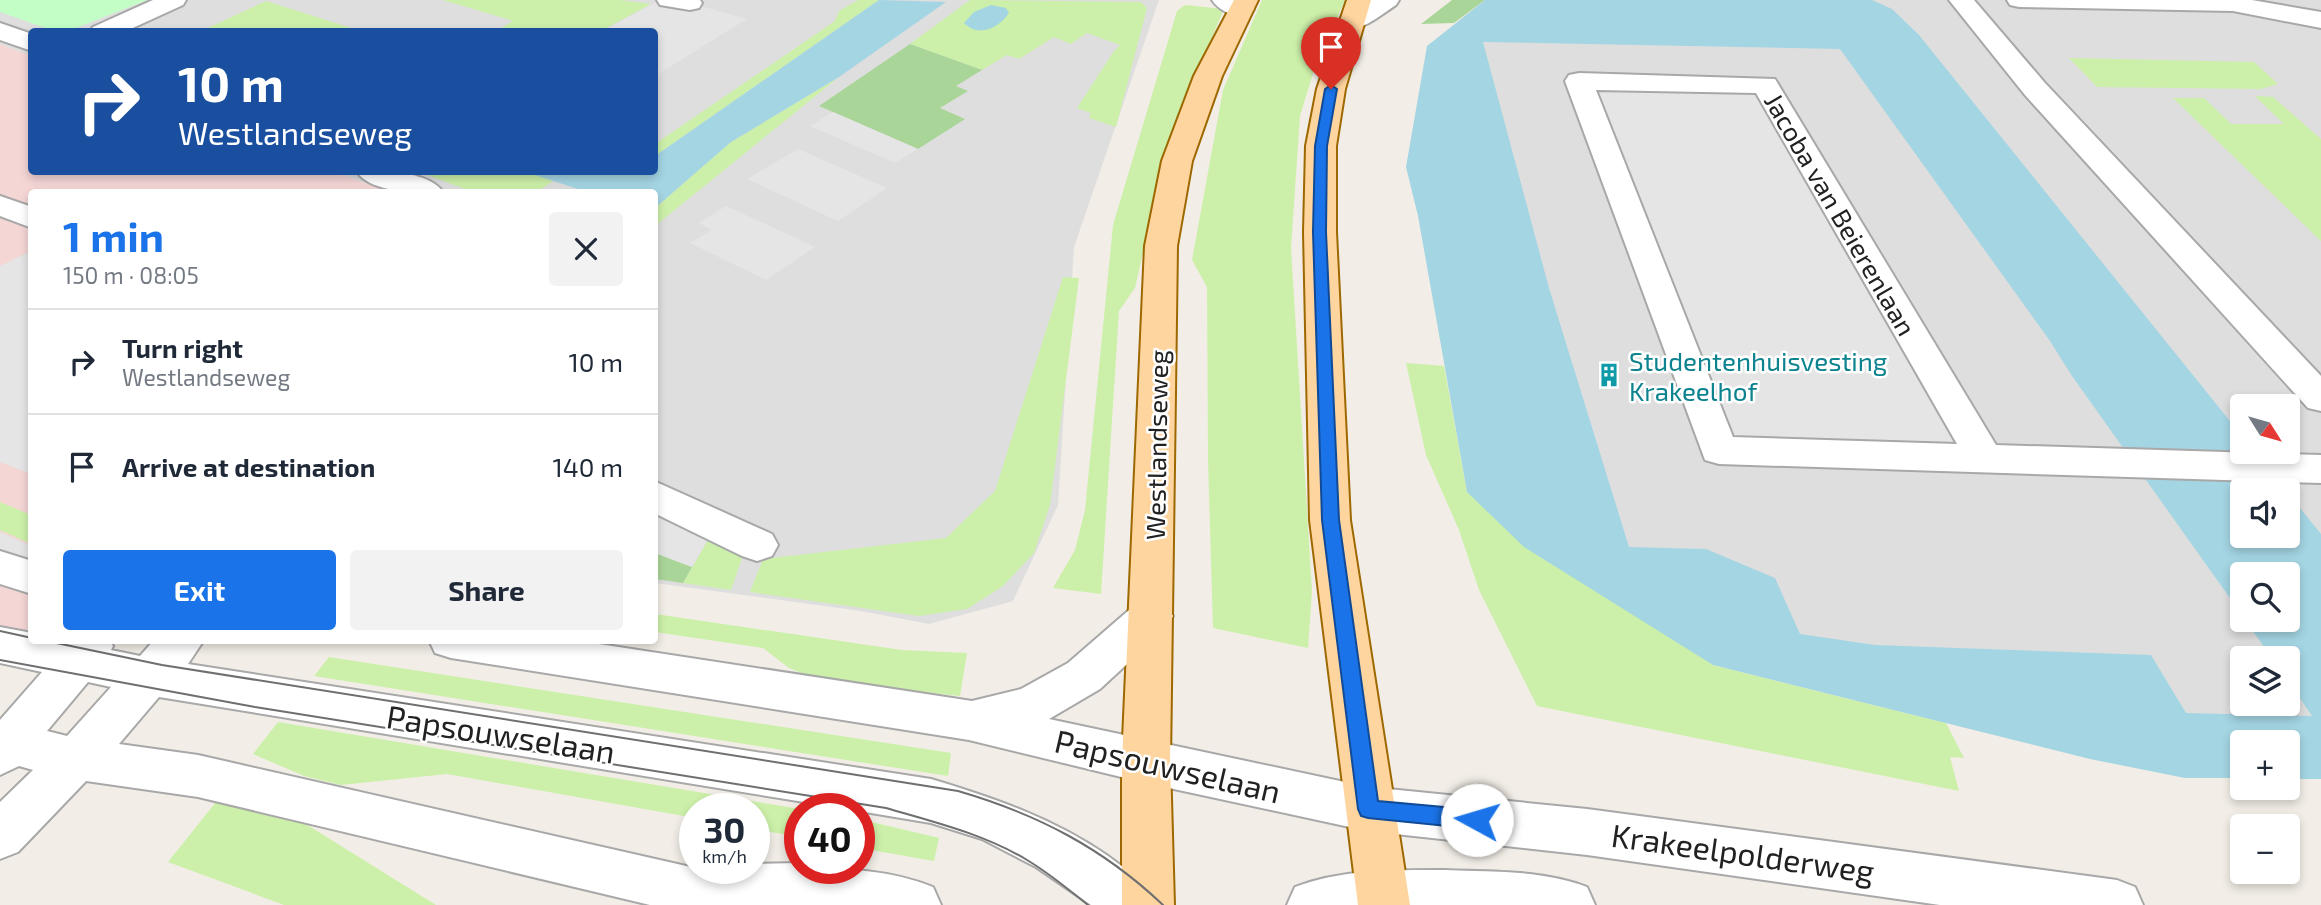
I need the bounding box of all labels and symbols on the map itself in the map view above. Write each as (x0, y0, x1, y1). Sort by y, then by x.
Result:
pin (1301, 17, 1361, 89)
street label: Jacoba van Beierenlaan (1759, 87, 1923, 341)
place label: Studentenhuisvesting Krakeelhof (1629, 345, 1887, 406)
street label: Westlandseweg (1139, 350, 1173, 540)
building icon: Studentenhuisvesting Krakeelhof (1595, 361, 1623, 389)
north arrow (2230, 394, 2300, 464)
street label: Papsouwselaan (384, 696, 618, 770)
street label: Papsouwselaan (1051, 721, 1285, 809)
position arrow (1440, 783, 1514, 857)
speed limit sign: 40 (784, 793, 875, 884)
street label: Krakeelpolderweg (1609, 815, 1877, 889)

